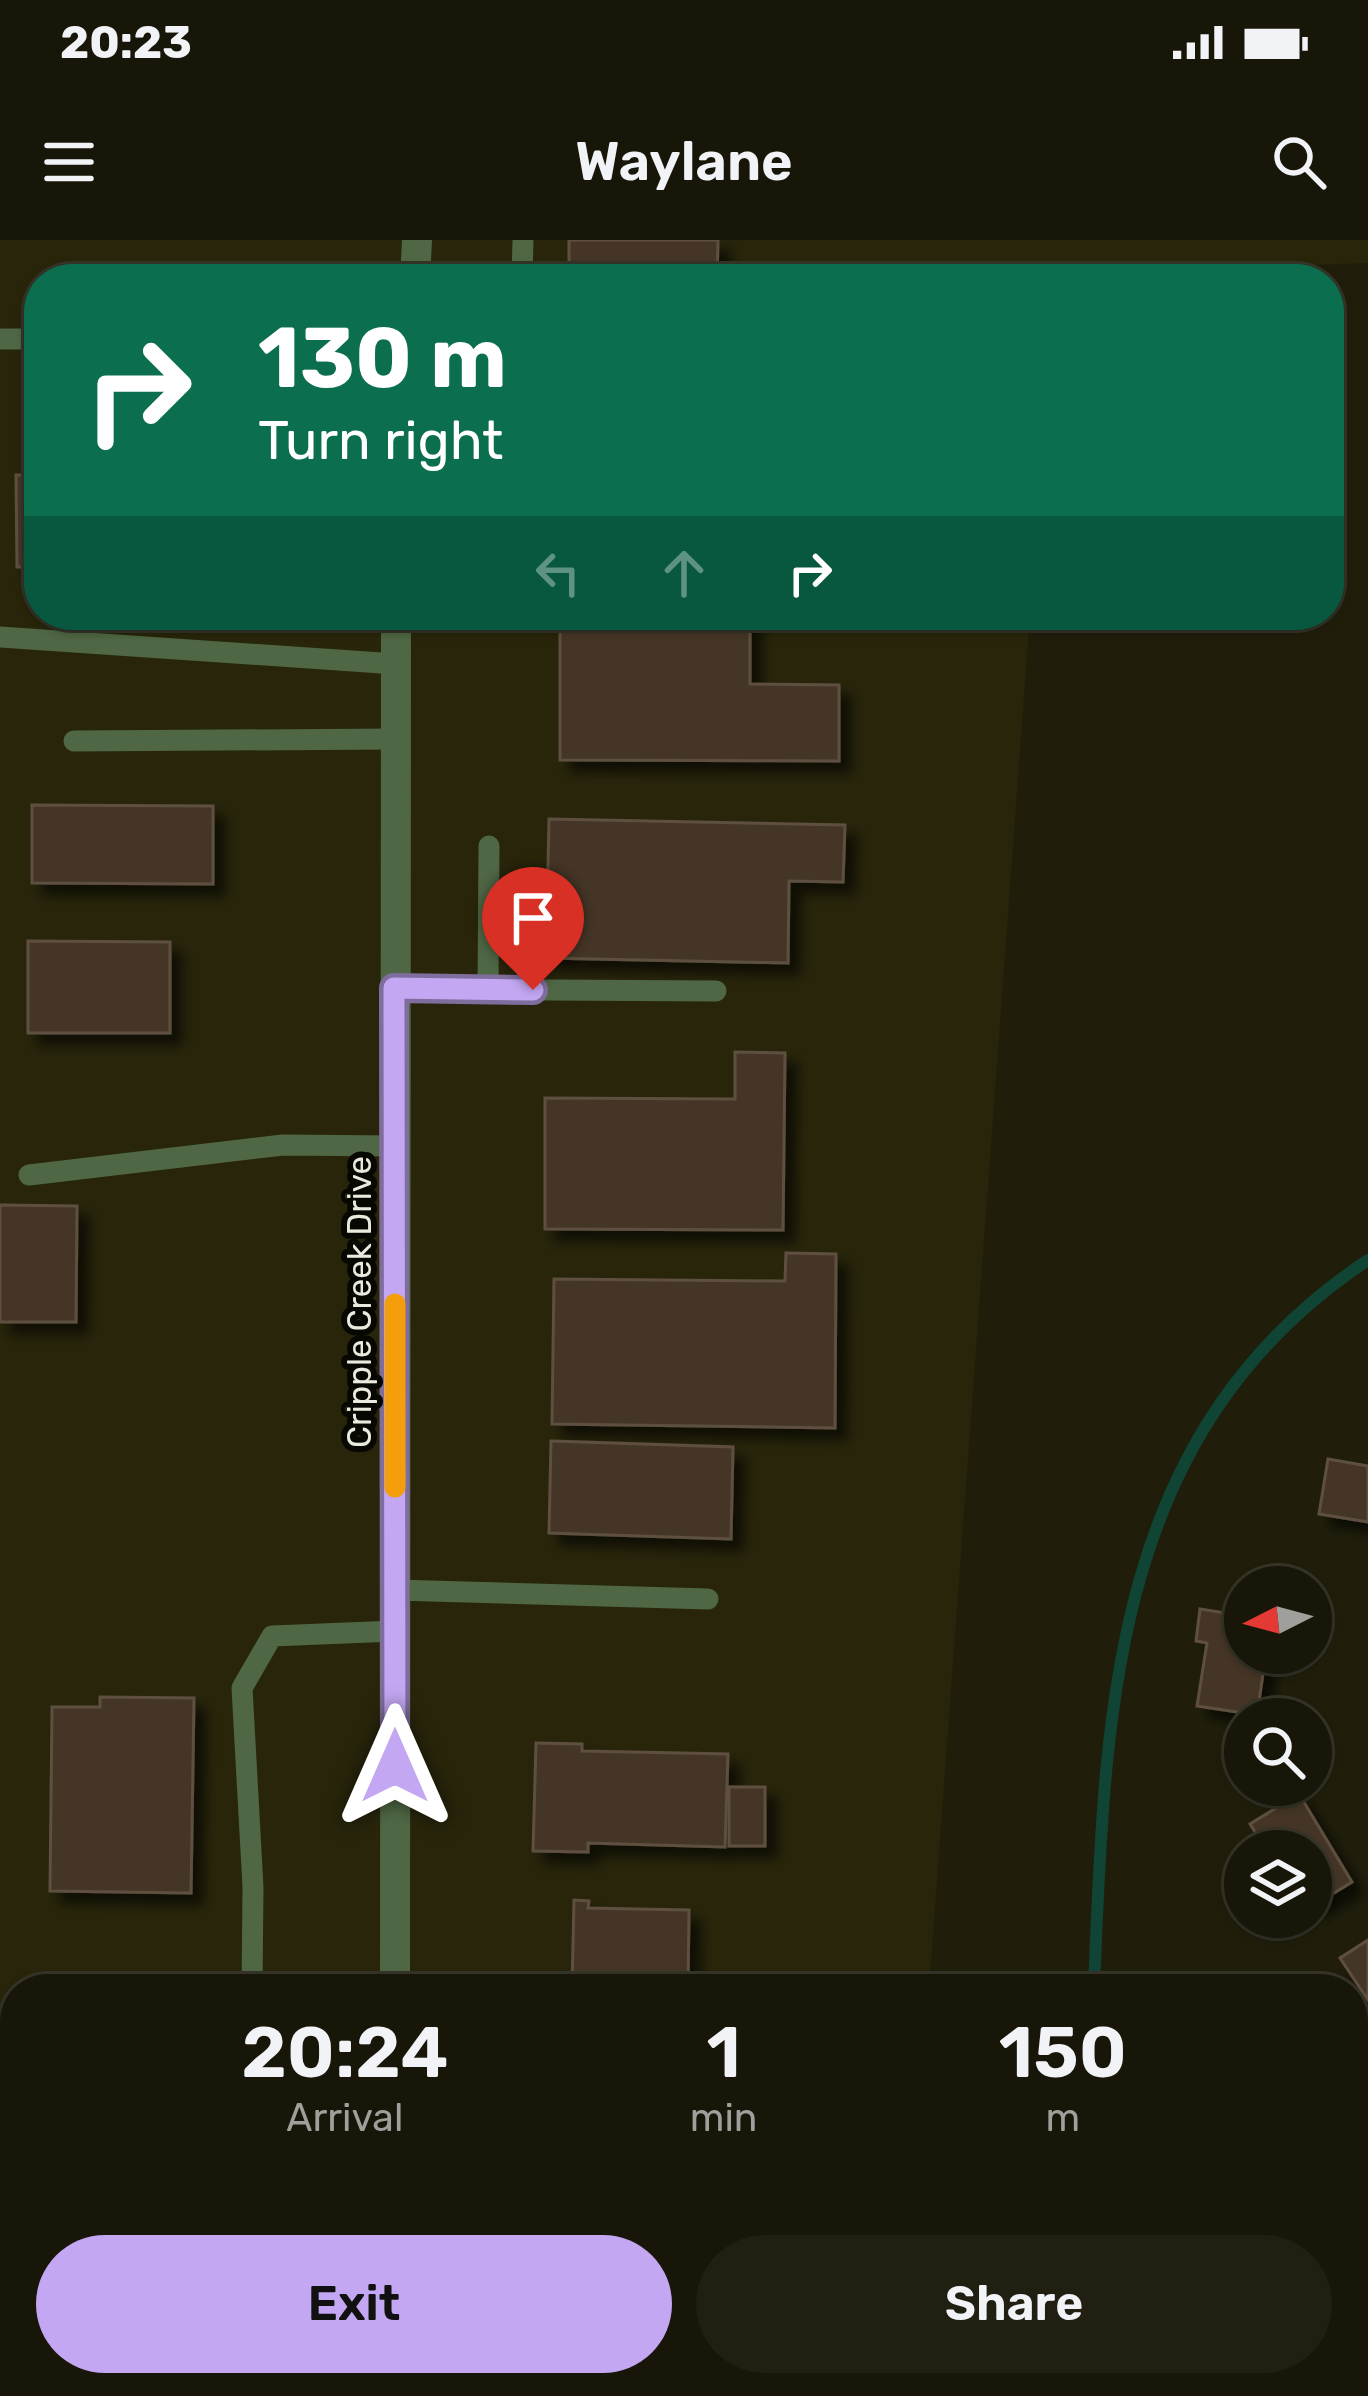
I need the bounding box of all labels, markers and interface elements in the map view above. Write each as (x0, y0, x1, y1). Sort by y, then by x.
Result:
text: 20:23 (60, 16, 192, 69)
icon: menu (36, 129, 102, 195)
icon: search (1266, 129, 1332, 195)
text: Waylane (575, 130, 793, 194)
text: 130 m (258, 308, 507, 408)
icon: right (60, 312, 216, 468)
text: Turn right (258, 409, 503, 473)
icon: left (525, 540, 591, 606)
icon: ahead (651, 540, 717, 606)
icon: right (777, 540, 843, 606)
pin (482, 867, 584, 990)
icon: arrive (500, 885, 566, 951)
street label: Cripple Creek Drive (340, 1156, 379, 1448)
north arrow (1224, 1566, 1332, 1674)
map controls (1224, 1566, 1332, 1938)
button: search (1224, 1698, 1332, 1806)
position arrow (332, 1703, 458, 1829)
button: layers (1224, 1830, 1332, 1938)
text: 20:24 (241, 2010, 449, 2095)
text: 1 (706, 2010, 741, 2095)
text: 150 (999, 2010, 1127, 2095)
text: Arrival (286, 2095, 403, 2141)
text: min (690, 2095, 758, 2141)
text: m (1045, 2095, 1080, 2141)
button: Exit (36, 2235, 672, 2373)
button: Share (696, 2235, 1332, 2373)

